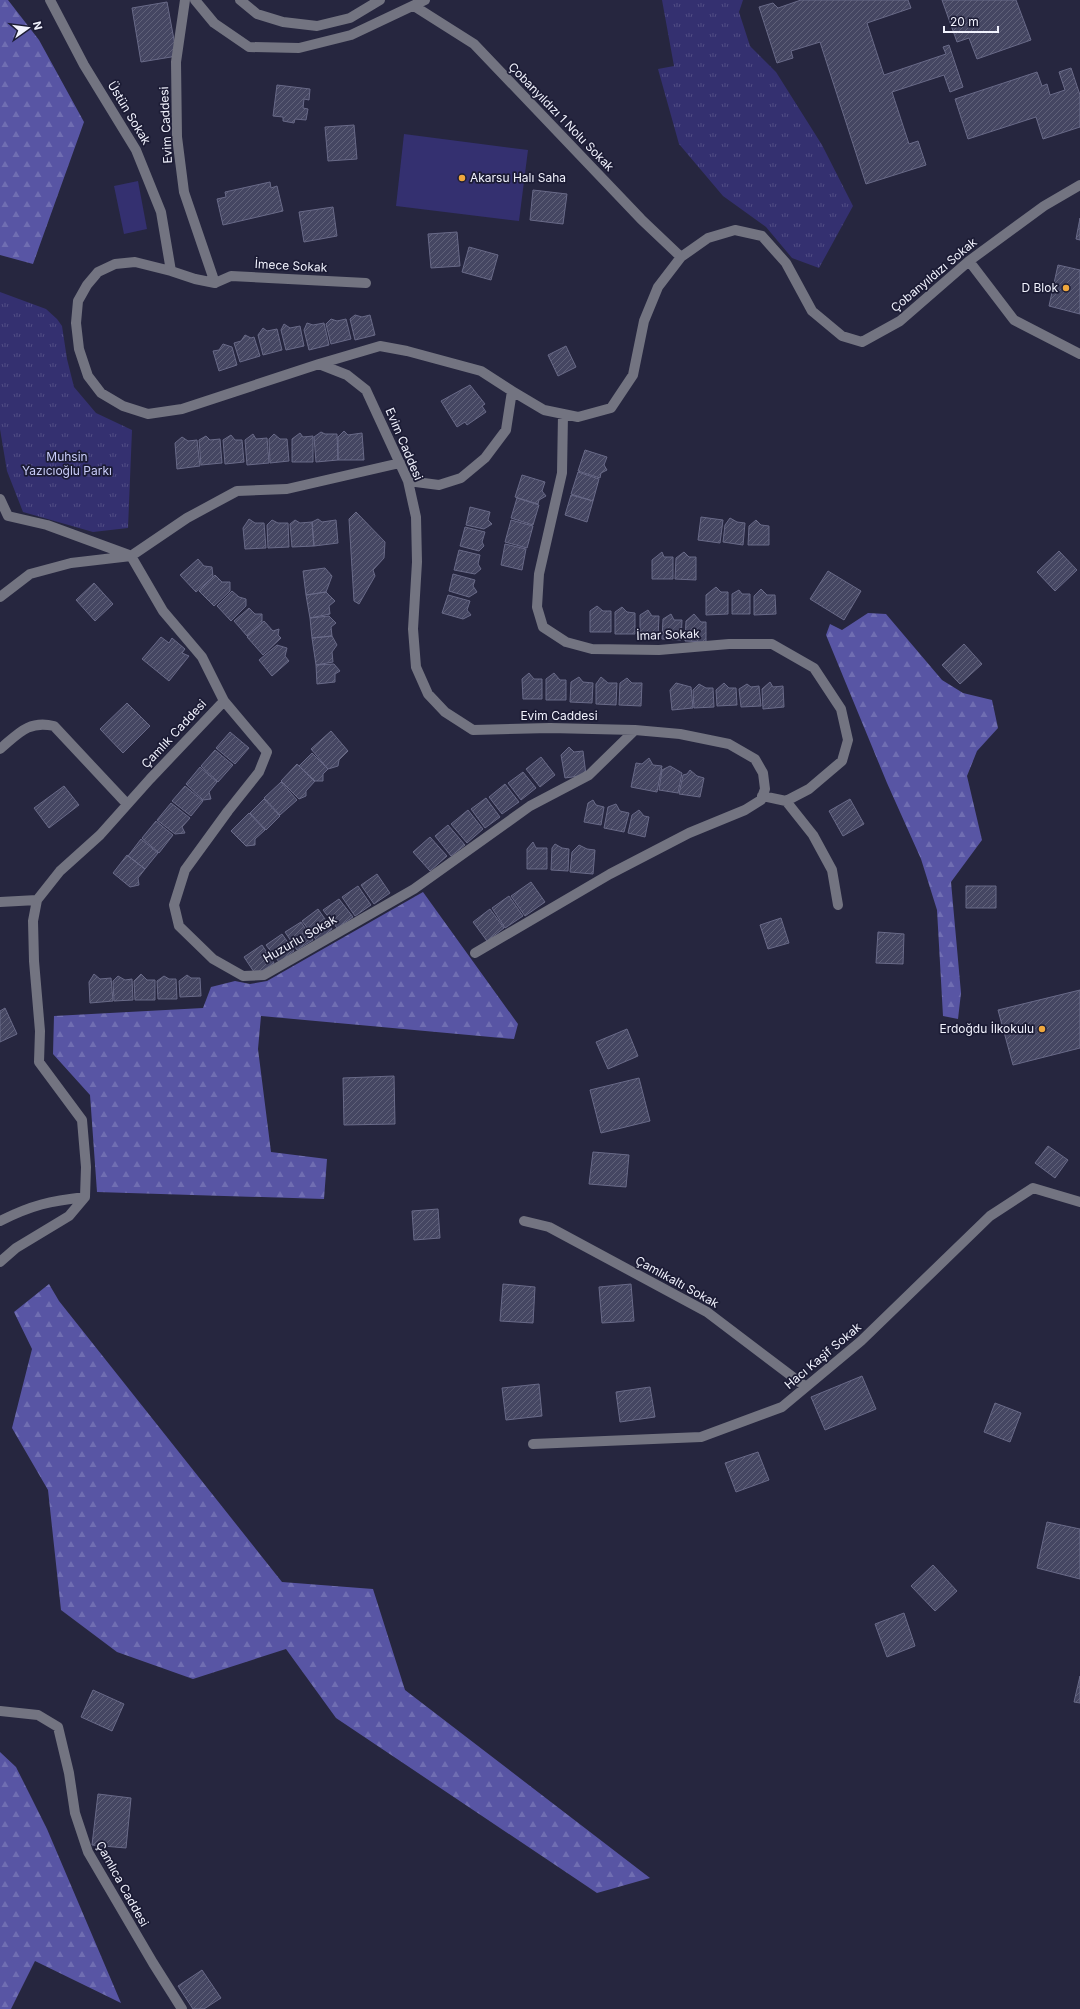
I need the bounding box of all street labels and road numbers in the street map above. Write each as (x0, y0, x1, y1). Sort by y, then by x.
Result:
street label: Çobanyıldızı 1 Nolu Sokak (505, 59, 618, 174)
street label: Üstün Sokak (105, 78, 154, 148)
street label: Evim Caddesi (156, 86, 175, 164)
street label: Çobanyıldızı Sokak (888, 234, 980, 315)
street label: İmece Sokak (254, 256, 328, 275)
street label: Evim Caddesi (382, 405, 426, 482)
street label: İmar Sokak (636, 626, 700, 643)
street label: Çamlık Caddesi (138, 696, 209, 771)
street label: Evim Caddesi (520, 708, 598, 723)
street label: Huzurlu Sokak (260, 911, 340, 966)
street label: Çamlıkaltı Sokak (633, 1252, 722, 1311)
street label: Hacı Kaşif Sokak (781, 1319, 864, 1392)
street label: Çamlıca Caddesi (93, 1838, 152, 1929)

